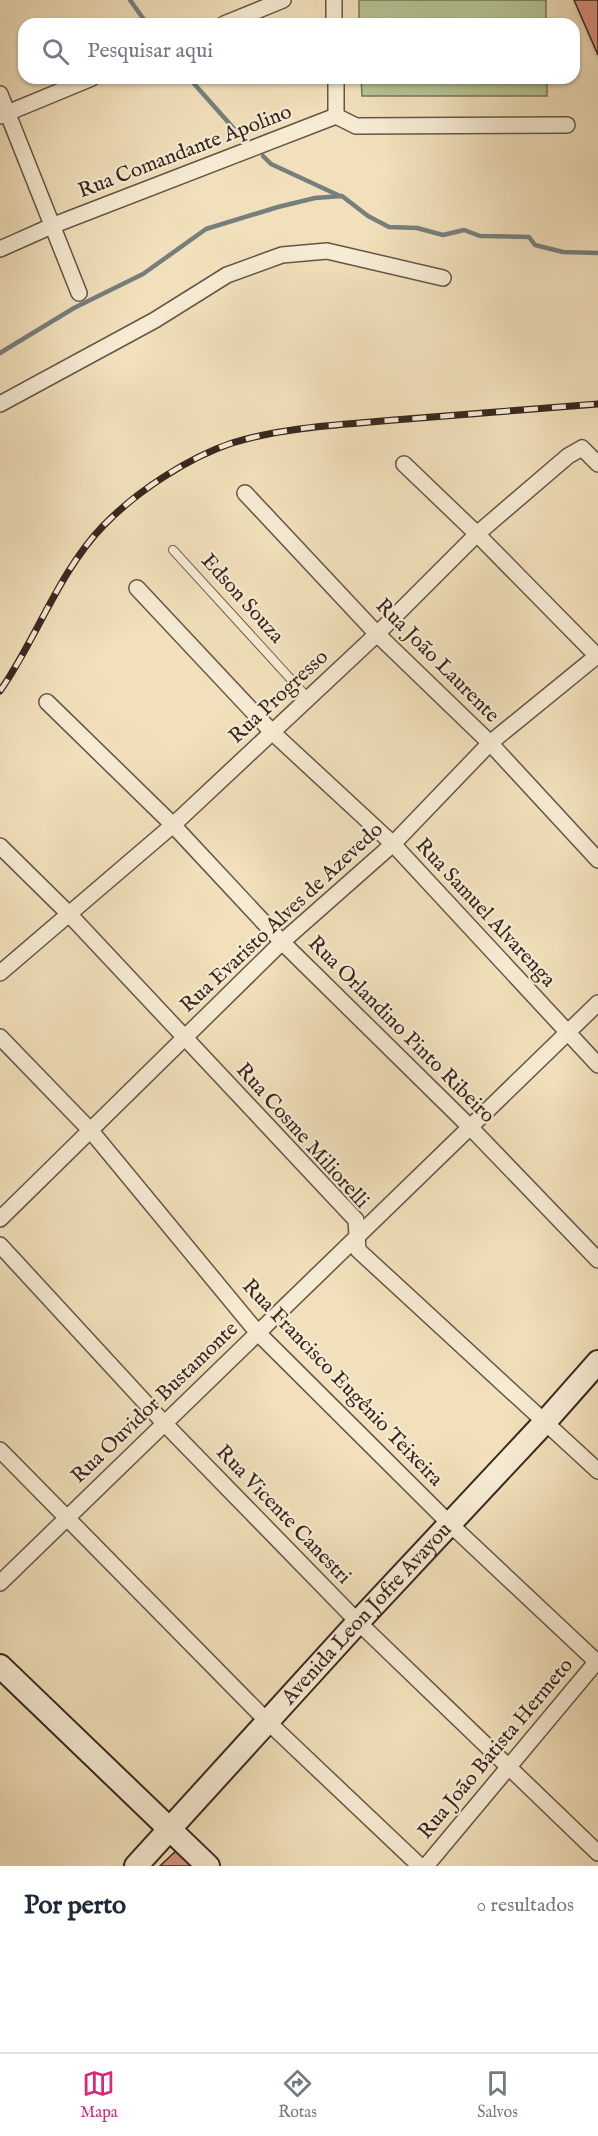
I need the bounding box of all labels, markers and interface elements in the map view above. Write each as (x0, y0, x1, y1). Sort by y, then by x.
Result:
search box (18, 18, 580, 84)
icon: search (39, 35, 72, 68)
text: Pesquisar aqui (87, 37, 213, 65)
street label: Rua Comandante Apolino (74, 99, 296, 205)
street label: Edson Souza (195, 548, 290, 650)
street label: Rua João Laurente (369, 593, 505, 729)
street label: Rua Progresso (224, 644, 334, 750)
street label: Rua Evaristo Alves de Azevedo (175, 817, 389, 1019)
street label: Rua Samuel Alvarenga (409, 833, 562, 994)
street label: Rua Orlandino Pinto Ribeiro (302, 931, 500, 1129)
street label: Rua Cosme Miliorelli (229, 1058, 375, 1214)
street label: Rua Francisco Eugênio Teixeira (236, 1274, 449, 1493)
street label: Rua Ouvidor Bustamonte (66, 1316, 245, 1490)
street label: Rua Vicente Canestri (209, 1440, 357, 1590)
street label: Avenida Leon Jofre Avayou (275, 1517, 458, 1711)
street label: Rua João Batista Hermeto (412, 1653, 580, 1845)
text: Por perto (24, 1889, 126, 1922)
text: 0 resultados (476, 1893, 574, 1918)
tab: Mapa (80, 2067, 118, 2123)
tab: Rotas (278, 2067, 317, 2123)
tab: Salvos (477, 2067, 518, 2123)

